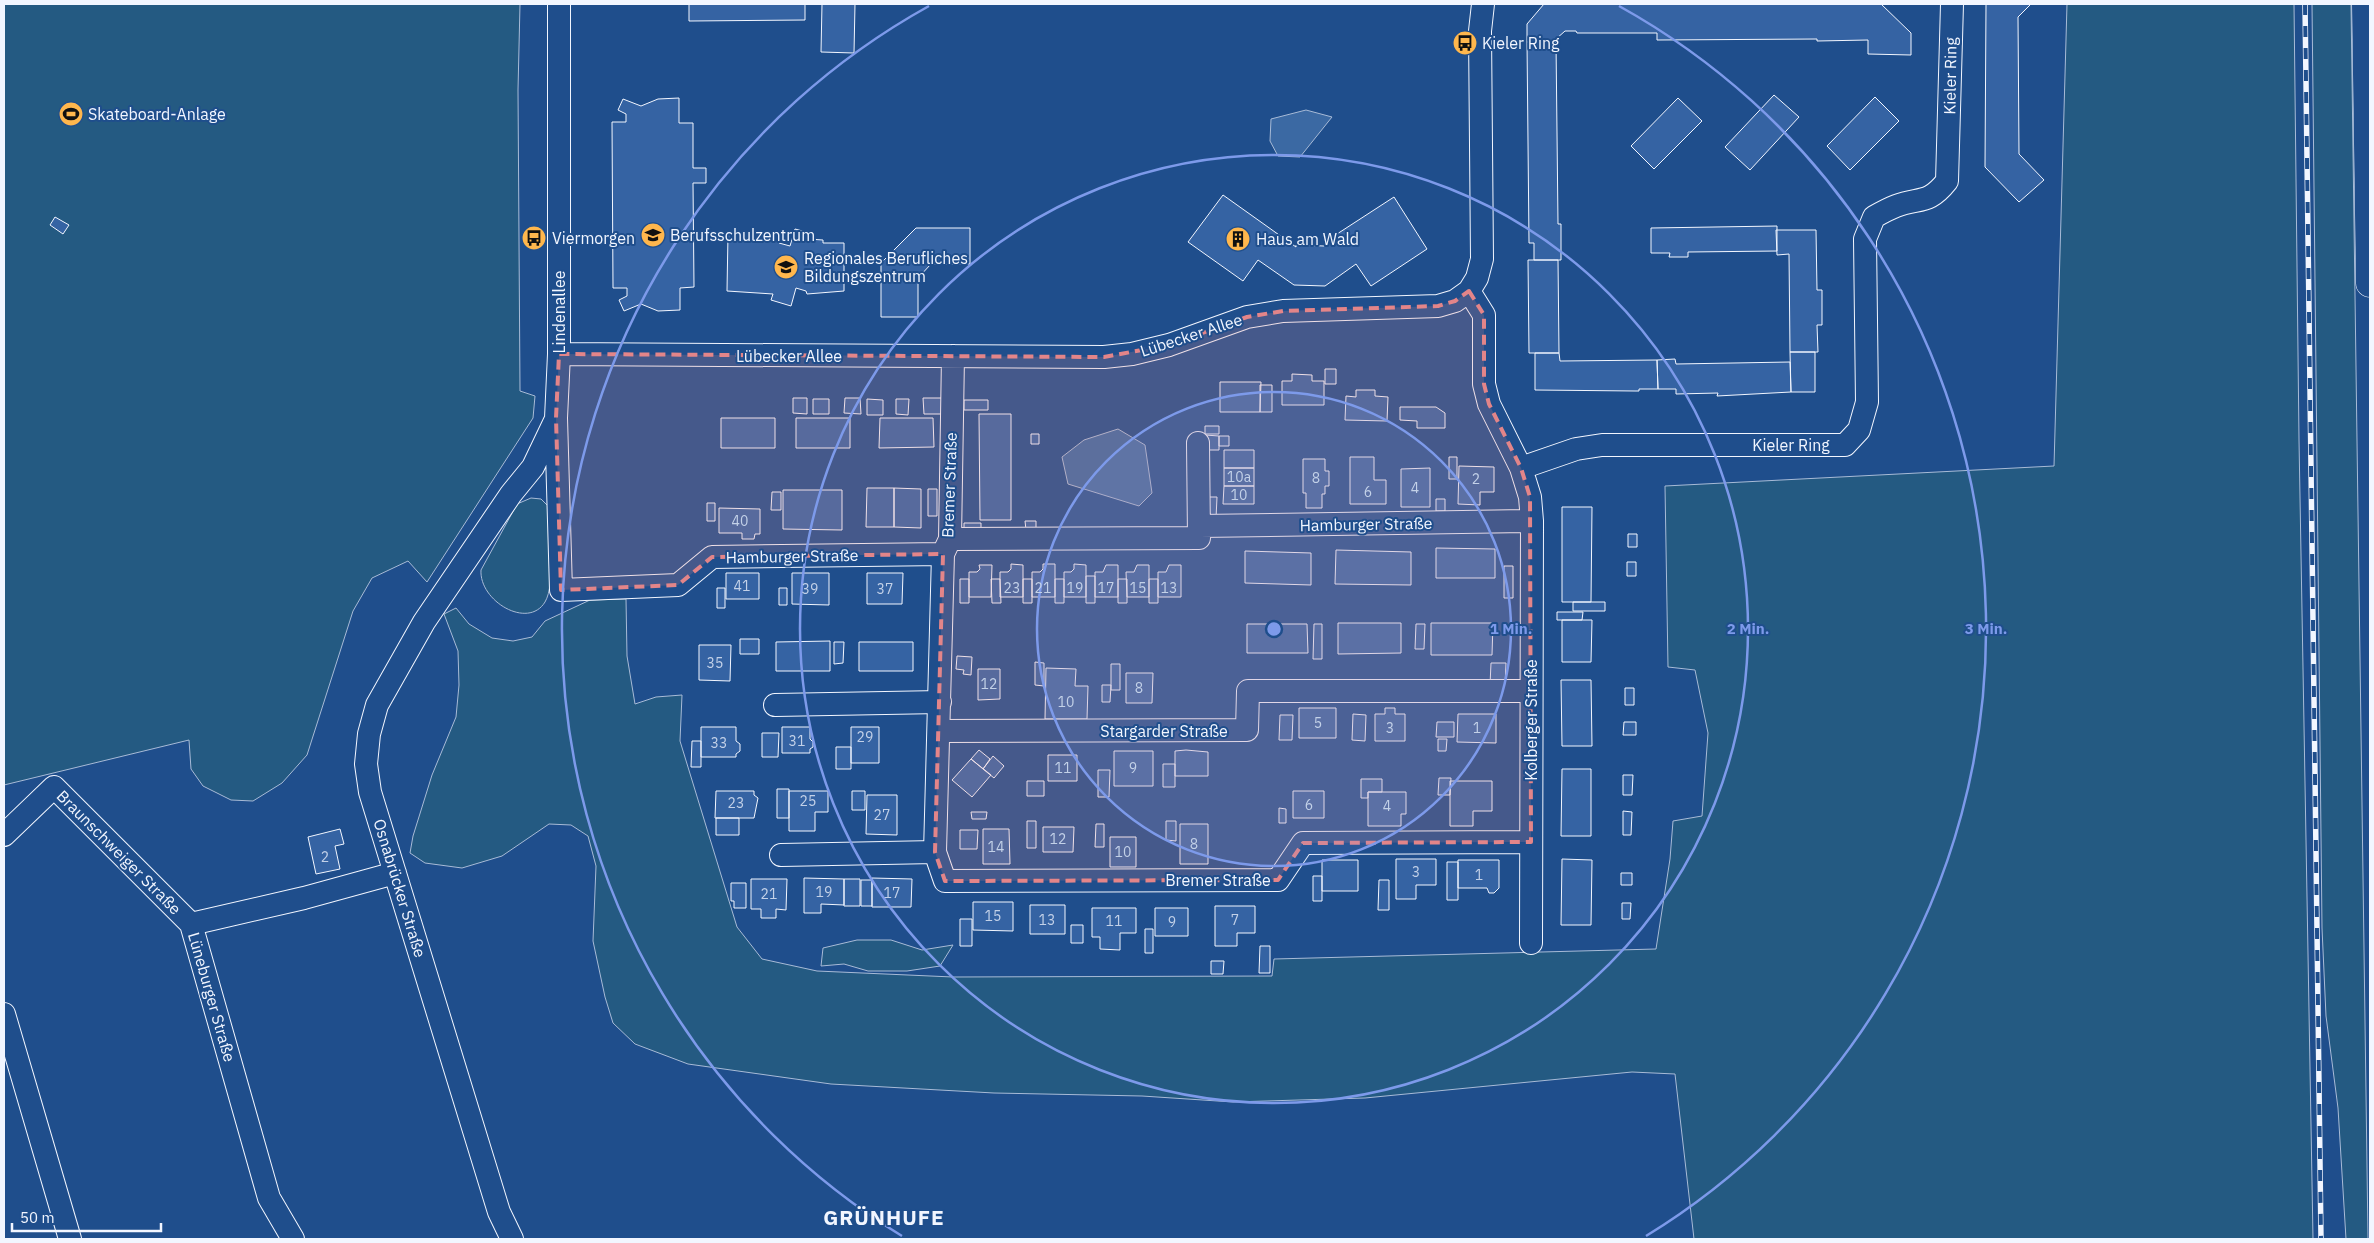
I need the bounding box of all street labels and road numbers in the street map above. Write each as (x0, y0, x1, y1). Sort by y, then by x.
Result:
street label: Kieler Ring (1939, 37, 1961, 115)
street label: Lindenallee (549, 270, 569, 354)
street label: Lübecker Allee (1137, 309, 1245, 361)
street label: Lübecker Allee (736, 346, 842, 366)
street label: Bremer Straße (937, 432, 961, 538)
street label: Kieler Ring (1752, 435, 1830, 455)
street label: Hamburger Straße (1299, 513, 1433, 535)
street label: Hamburger Straße (725, 545, 859, 567)
street label: Kolberger Straße (1521, 659, 1541, 781)
street label: Stargarder Straße (1100, 721, 1228, 741)
street label: Braunschweiger Straße (53, 786, 186, 919)
street label: Osnabrücker Straße (369, 816, 431, 960)
street label: Bremer Straße (1165, 870, 1271, 890)
street label: Lüneburger Straße (184, 930, 240, 1064)

